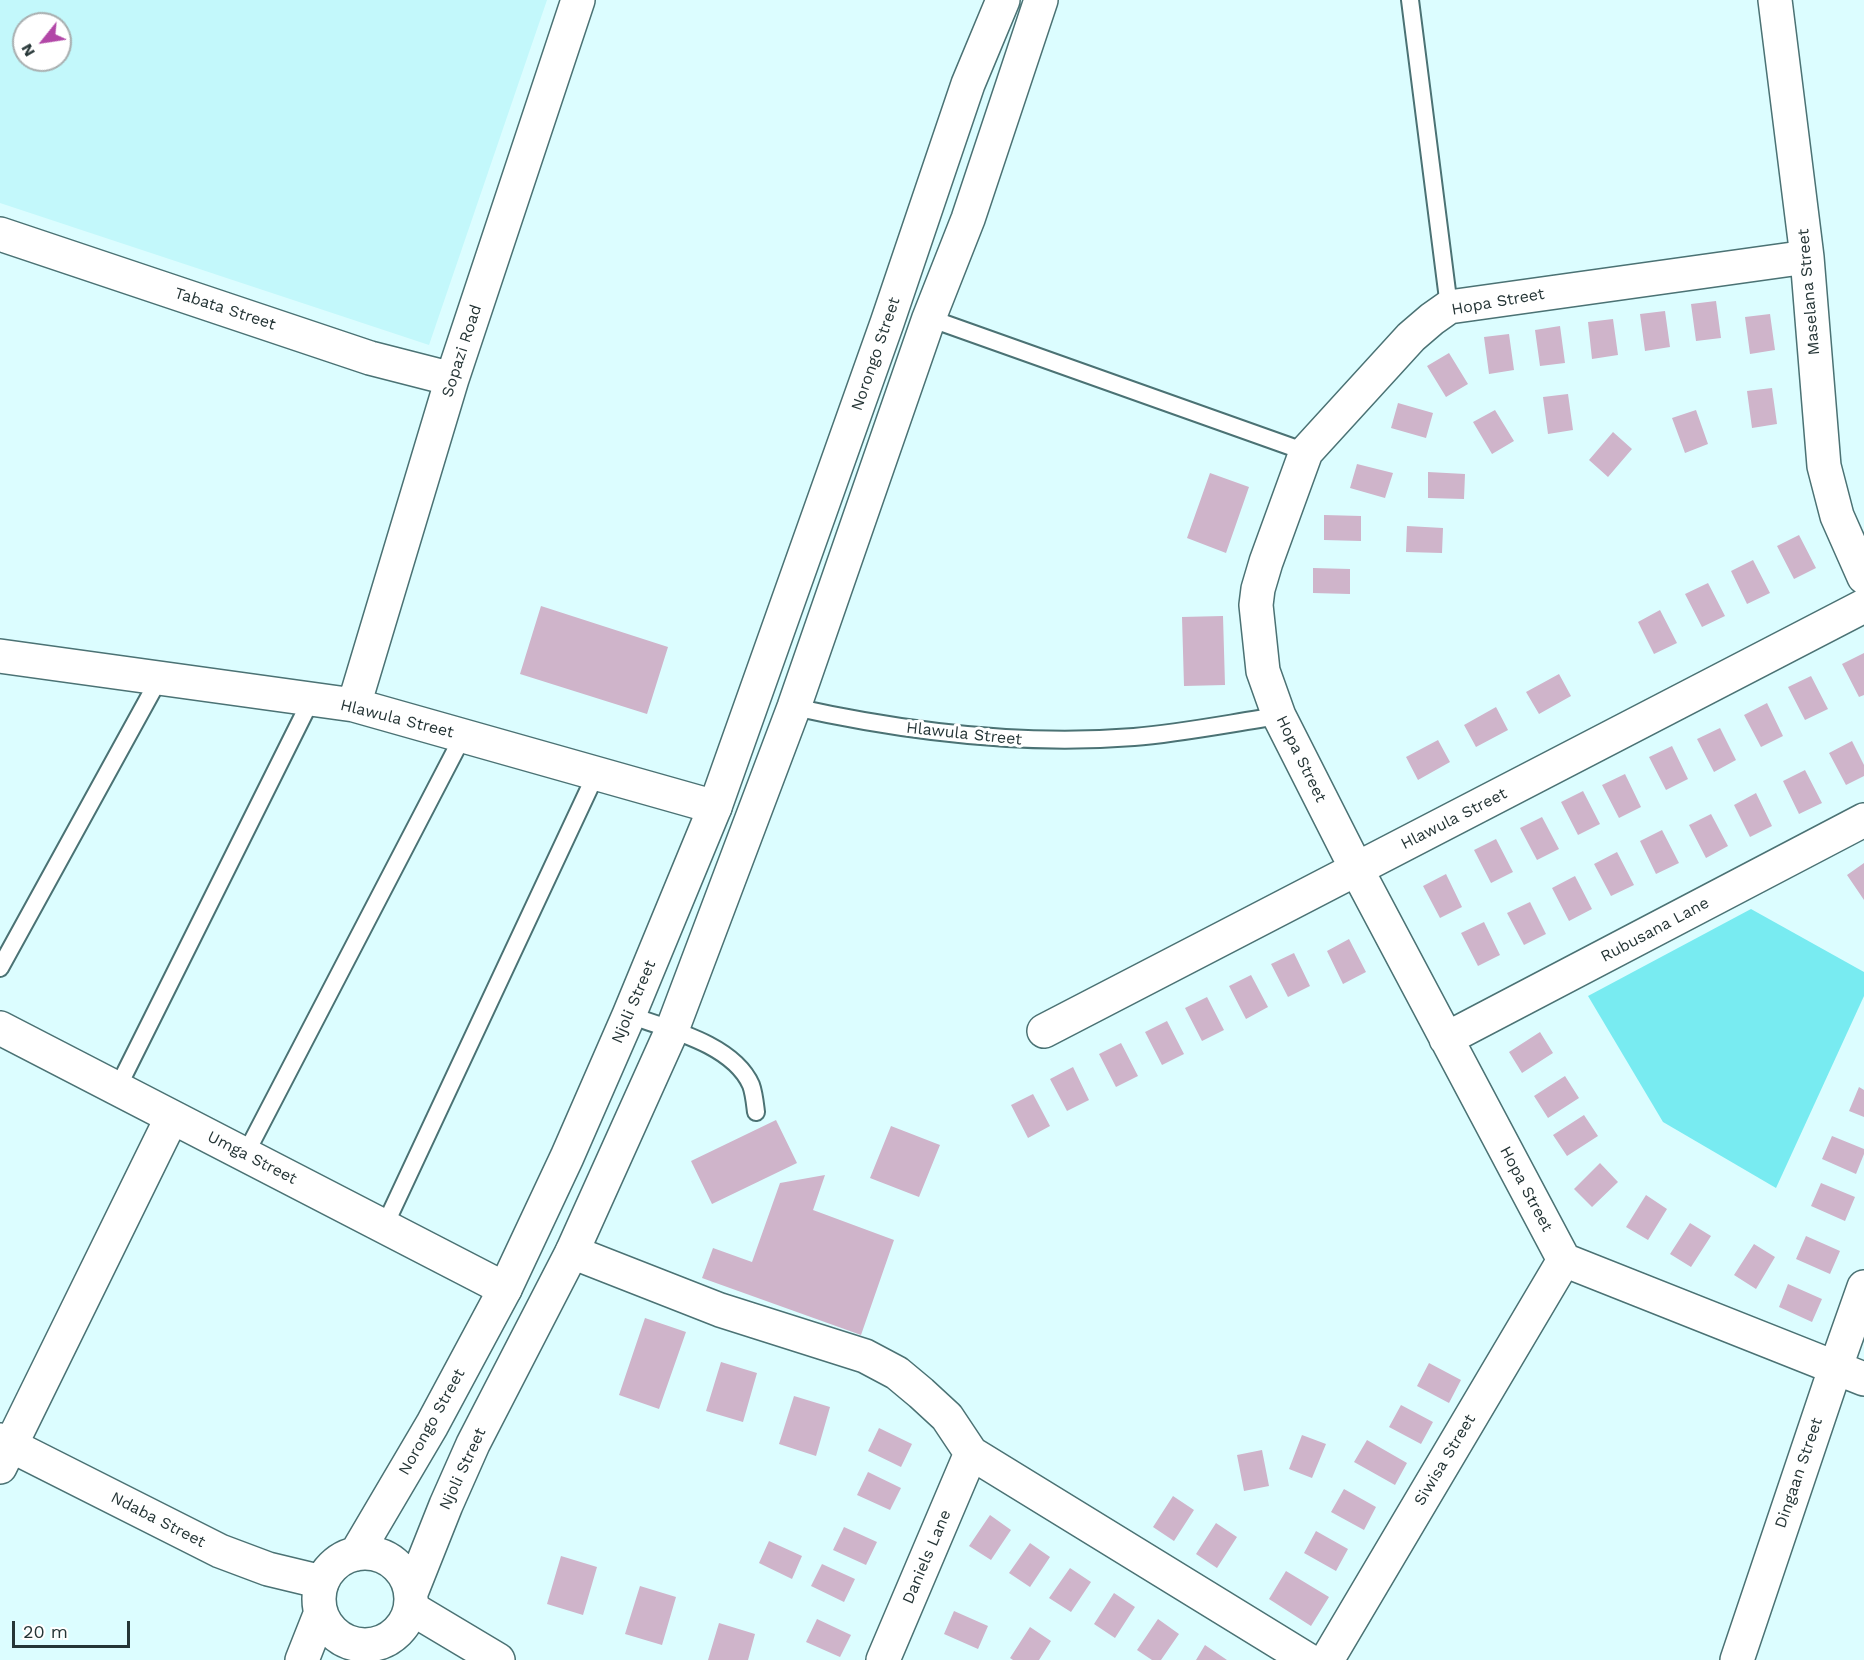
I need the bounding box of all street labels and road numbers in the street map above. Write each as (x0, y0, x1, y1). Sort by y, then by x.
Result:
street label: Maselana Street (1794, 228, 1824, 356)
street label: Tabata Street (172, 284, 278, 334)
street label: Hopa Street (1450, 284, 1546, 320)
street label: Norongo Street (848, 295, 904, 413)
street label: Sopazi Road (438, 302, 486, 400)
street label: Hlawula Street (338, 696, 456, 742)
street label: Hopa Street (1272, 713, 1330, 805)
street label: Hlawula Street (905, 718, 1023, 750)
street label: Hlawula Street (1398, 784, 1510, 854)
street label: Rubusana Lane (1598, 893, 1712, 967)
street label: Njoli Street (608, 958, 660, 1046)
street label: Umga Street (204, 1127, 300, 1189)
street label: Hopa Street (1495, 1143, 1557, 1235)
street label: Norongo Street (395, 1365, 469, 1479)
street label: Siwisa Street (1410, 1411, 1480, 1509)
street label: Dingaan Street (1771, 1415, 1827, 1531)
street label: Njoli Street (436, 1425, 490, 1513)
street label: Ndaba Street (108, 1488, 208, 1552)
street label: Daniels Lane (899, 1507, 955, 1607)

